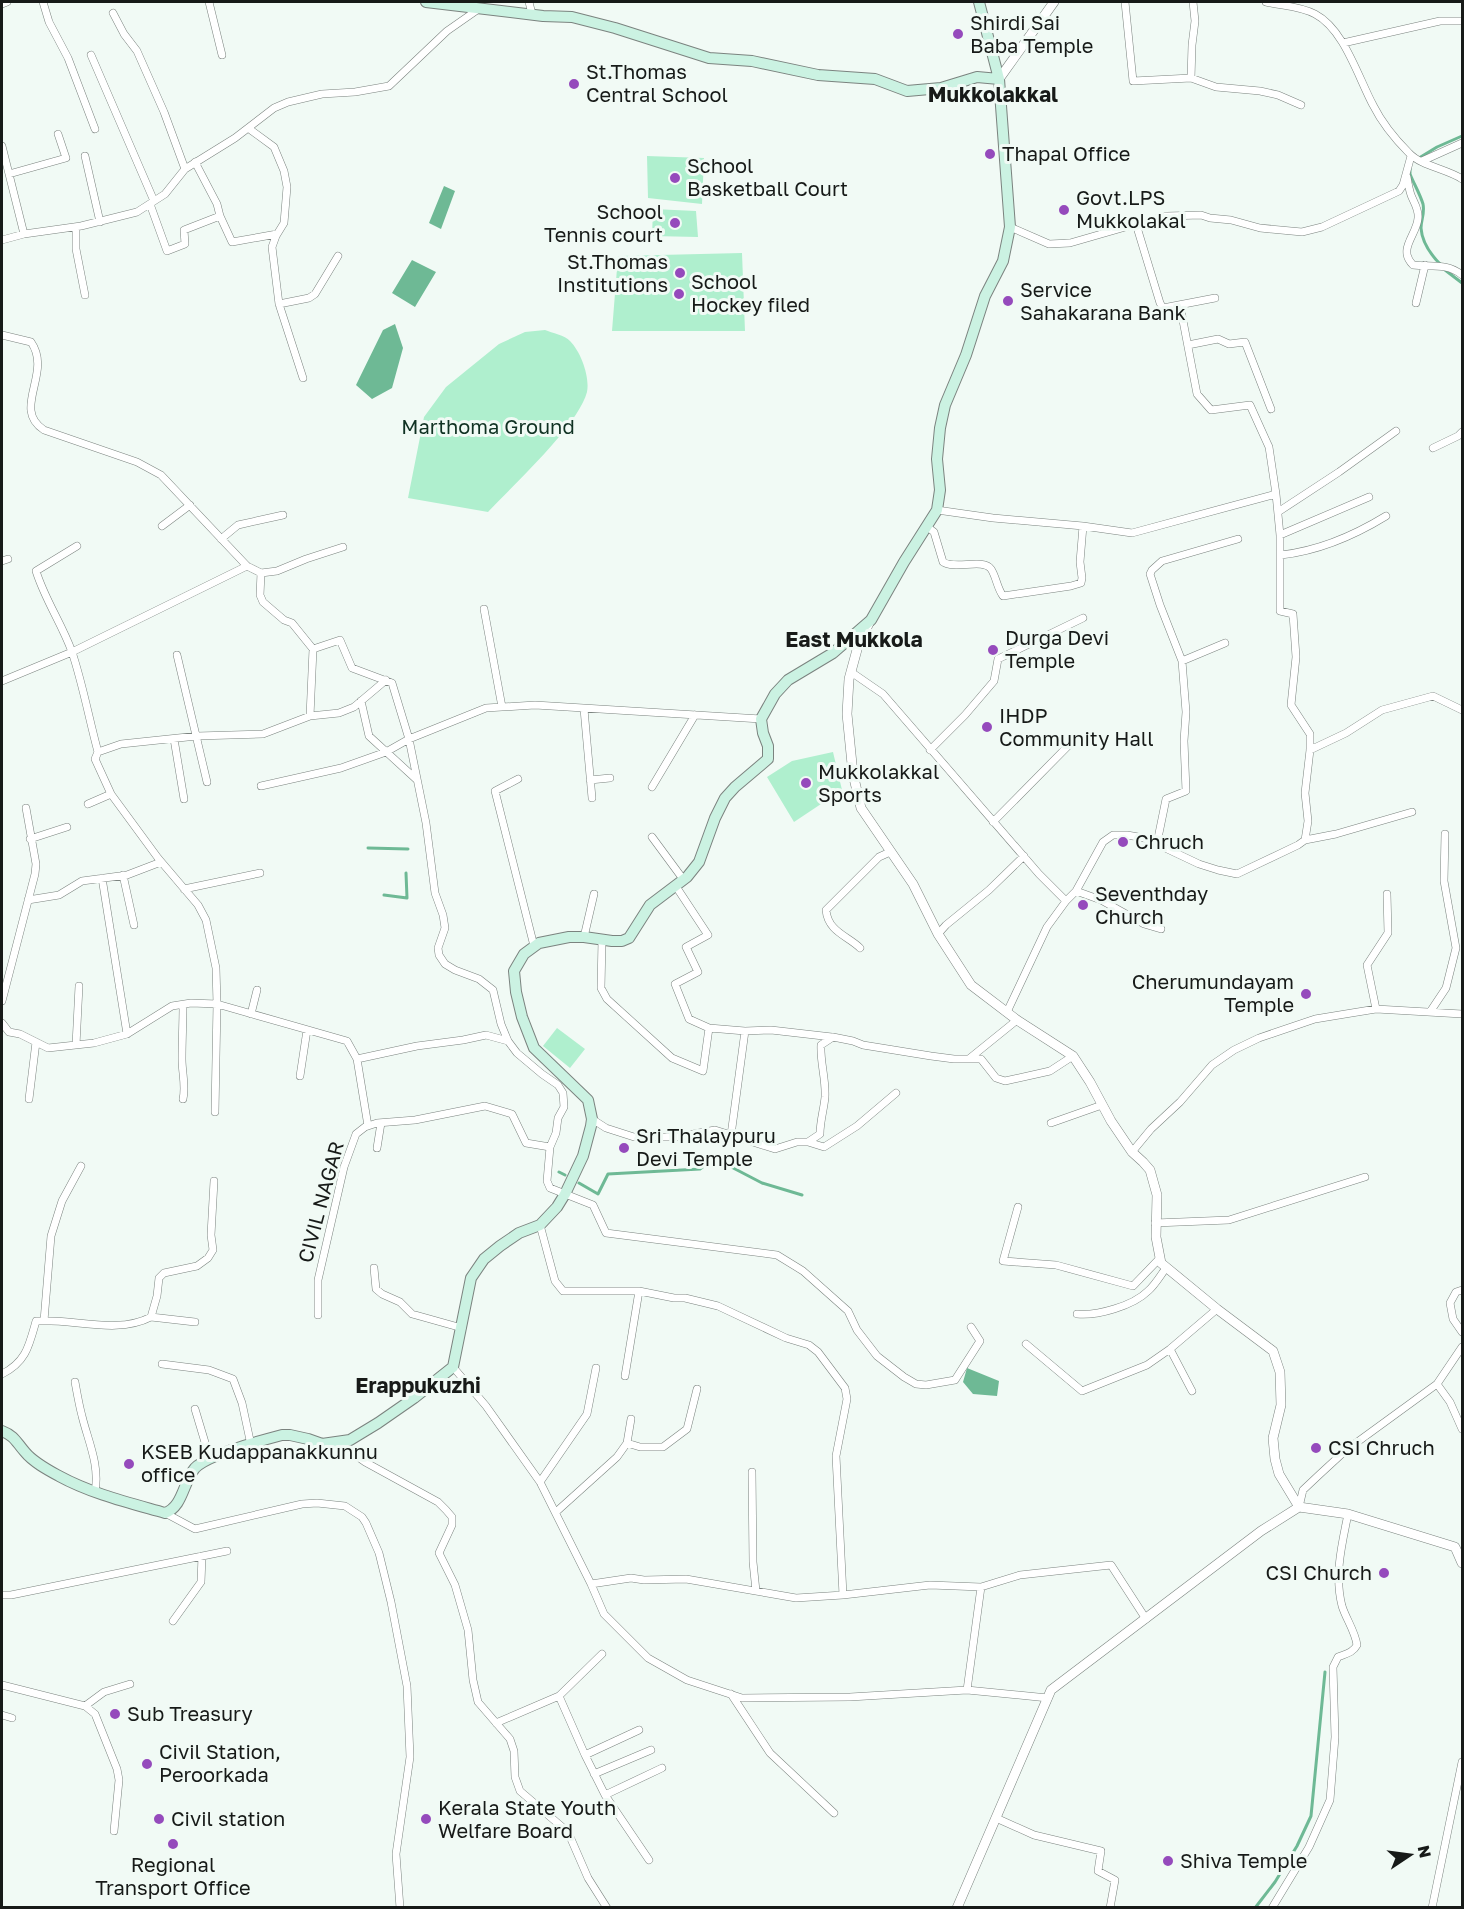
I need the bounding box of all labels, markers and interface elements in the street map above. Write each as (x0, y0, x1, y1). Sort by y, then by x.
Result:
place label: Shirdi Sai Baba Temple (970, 10, 1093, 57)
marker: Shirdi Sai Baba Temple (951, 27, 965, 41)
place label: St.Thomas Central School (586, 59, 728, 106)
marker: St.Thomas Central School (567, 77, 581, 91)
district label: Mukkolakkal (928, 81, 1058, 107)
place label: Thapal Office (1002, 141, 1130, 165)
marker: Thapal Office (983, 147, 997, 161)
place label: School Basketball Court (687, 153, 848, 200)
marker: School Basketball Court (668, 171, 682, 185)
place label: Govt.LPS Mukkolakal (1076, 185, 1186, 232)
place label: School Tennis court (544, 199, 663, 246)
marker: Govt.LPS Mukkolakal (1057, 203, 1071, 217)
marker: School Tennis court (668, 216, 682, 230)
place label: St.Thomas Institutions (557, 249, 668, 296)
marker: St.Thomas Institutions (673, 266, 687, 280)
place label: School Hockey filed (691, 269, 810, 316)
place label: Service Sahakarana Bank (1020, 277, 1186, 324)
marker: School Hockey filed (672, 287, 686, 301)
marker: Service Sahakarana Bank (1001, 294, 1015, 308)
park label: Marthoma Ground (401, 414, 575, 438)
place label: Durga Devi Temple (1005, 625, 1109, 672)
district label: East Mukkola (785, 626, 923, 652)
marker: Durga Devi Temple (986, 643, 1000, 657)
place label: IHDP Community Hall (999, 703, 1154, 750)
marker: IHDP Community Hall (980, 720, 994, 734)
place label: Mukkolakkal Sports (818, 759, 939, 806)
marker: Mukkolakkal Sports (799, 776, 813, 790)
place label: Chruch (1135, 829, 1204, 853)
marker: Chruch (1116, 835, 1130, 849)
place label: Seventhday Church (1095, 881, 1208, 928)
marker: Seventhday Church (1076, 898, 1090, 912)
place label: Cherumundayam Temple (1132, 969, 1294, 1016)
marker: Cherumundayam Temple (1299, 987, 1313, 1001)
place label: Sri Thalaypuru Devi Temple (636, 1123, 776, 1170)
street label: CIVIL NAGAR (292, 1138, 348, 1265)
marker: Sri Thalaypuru Devi Temple (617, 1141, 631, 1155)
district label: Erappukuzhi (355, 1372, 481, 1398)
place label: CSI Chruch (1328, 1435, 1435, 1459)
place label: KSEB Kudappanakkunnu office (141, 1439, 378, 1486)
marker: CSI Chruch (1309, 1441, 1323, 1455)
marker: KSEB Kudappanakkunnu office (122, 1457, 136, 1471)
place label: CSI Church (1266, 1560, 1372, 1584)
marker: CSI Church (1377, 1566, 1391, 1580)
place label: Sub Treasury (127, 1701, 253, 1725)
marker: Sub Treasury (108, 1707, 122, 1721)
place label: Civil Station, Peroorkada (159, 1739, 281, 1786)
marker: Civil Station, Peroorkada (140, 1757, 154, 1771)
place label: Kerala State Youth Welfare Board (438, 1795, 616, 1842)
place label: Civil station (171, 1806, 285, 1830)
marker: Civil station (152, 1812, 166, 1826)
marker: Kerala State Youth Welfare Board (419, 1812, 433, 1826)
north arrow (1380, 1825, 1440, 1885)
marker: Regional Transport Office (166, 1837, 180, 1851)
text: N (1414, 1843, 1436, 1860)
place label: Shiva Temple (1180, 1848, 1307, 1872)
place label: Regional Transport Office (95, 1852, 251, 1899)
marker: Shiva Temple (1161, 1854, 1175, 1868)

